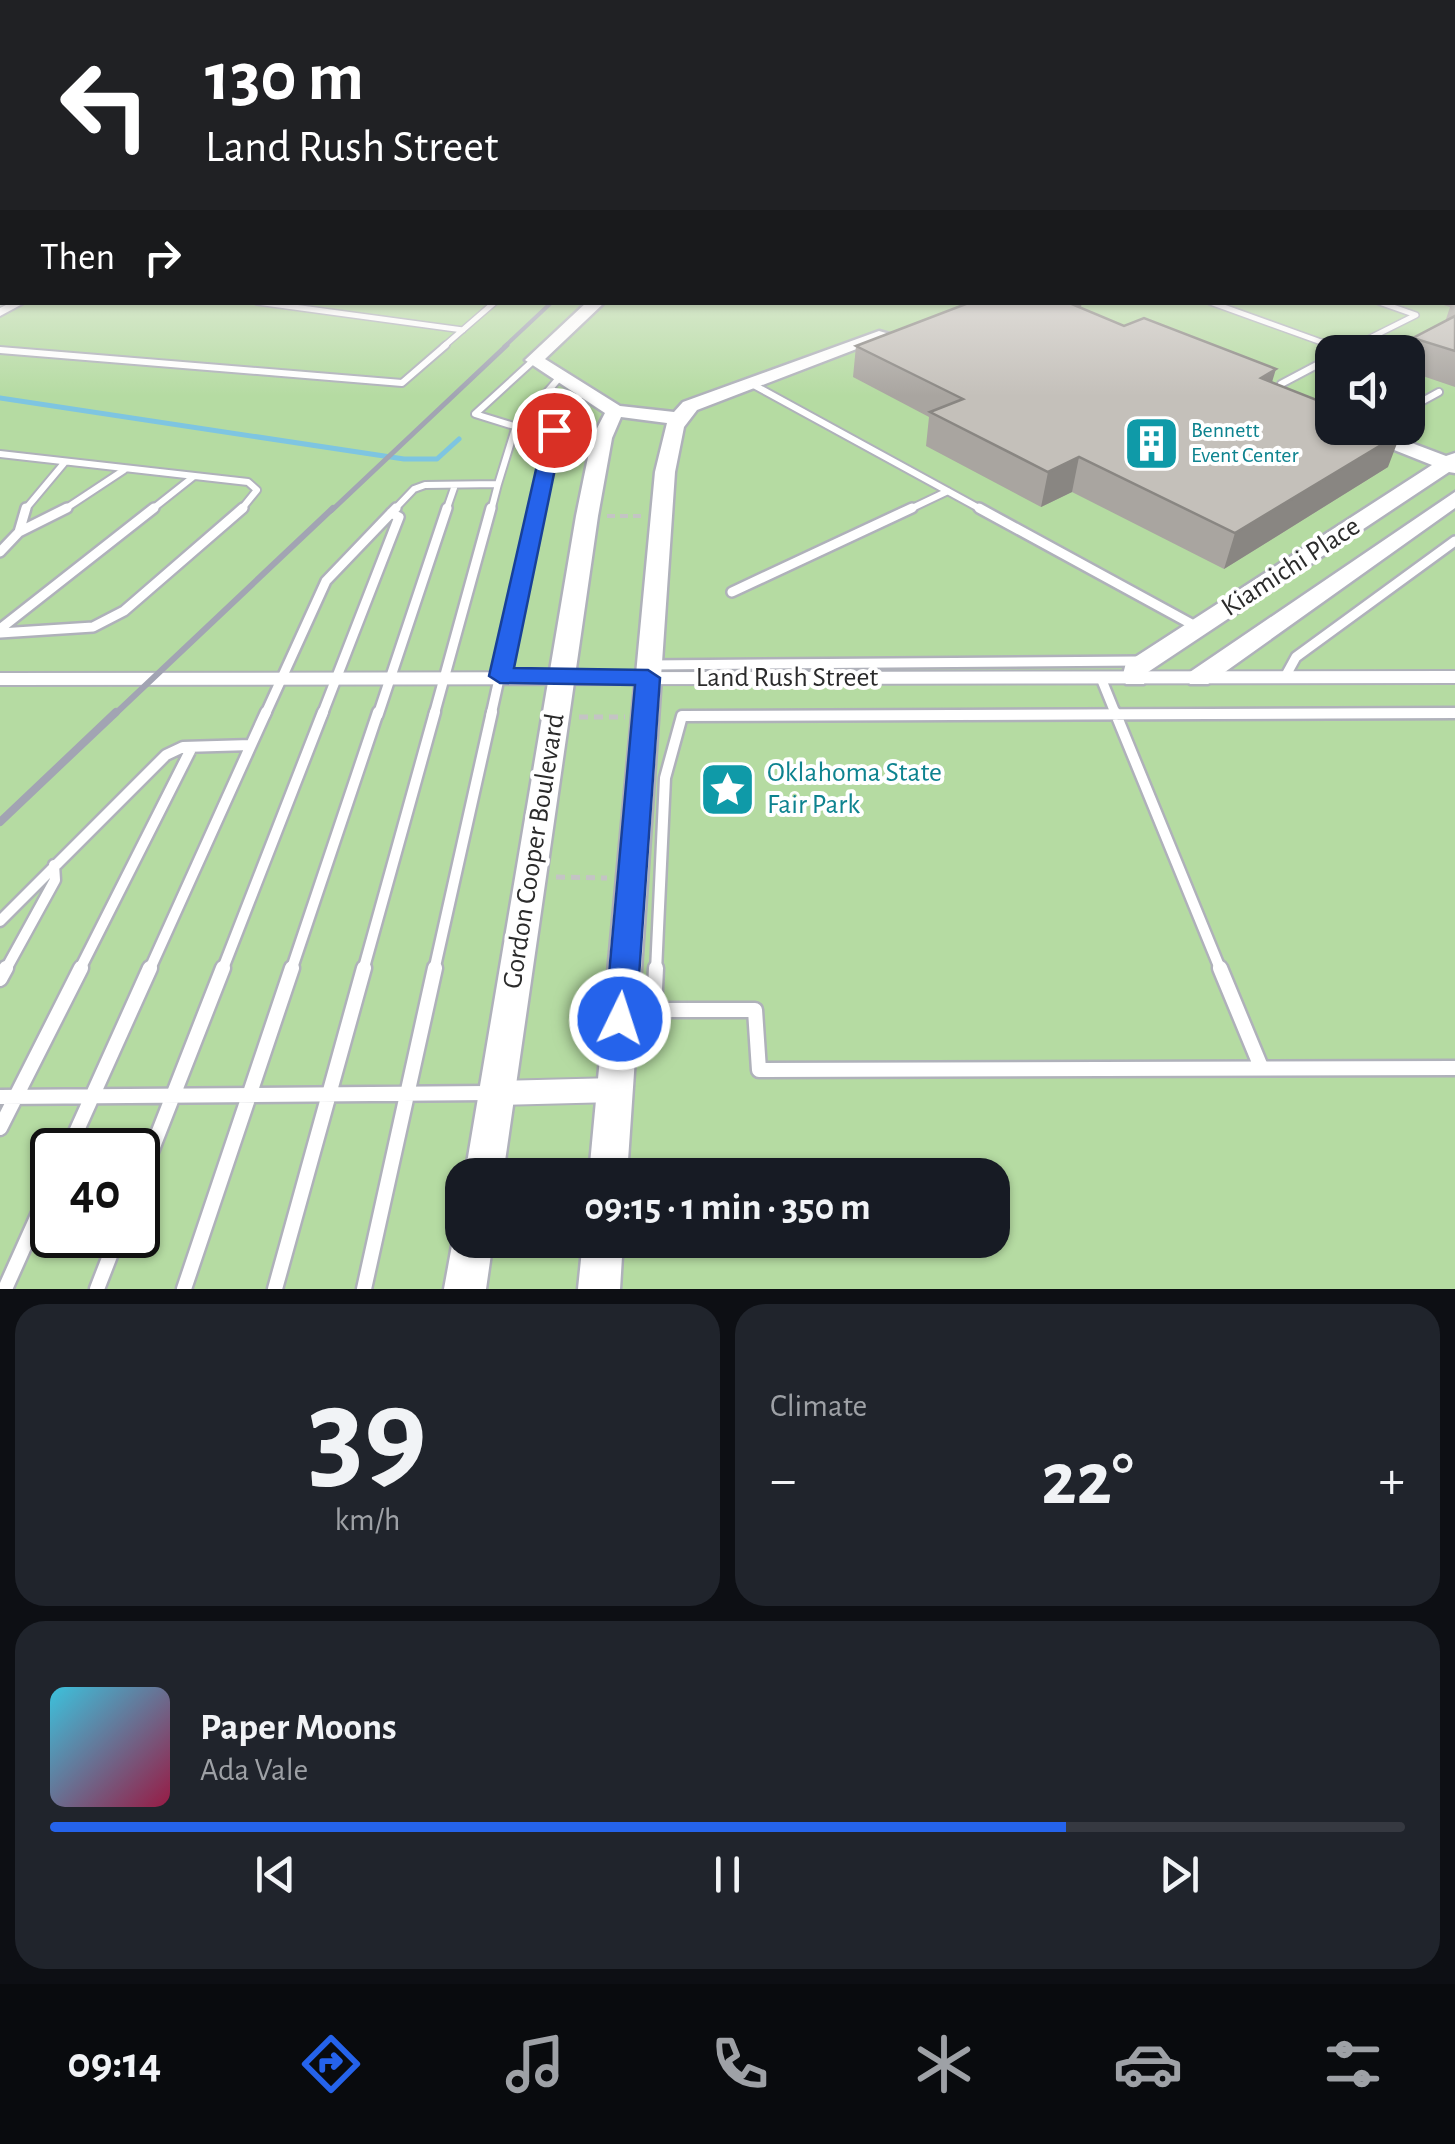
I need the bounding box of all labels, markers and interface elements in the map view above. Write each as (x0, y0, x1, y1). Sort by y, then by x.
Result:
icon: left (40, 40, 170, 170)
text: 130 m (205, 43, 364, 113)
text: Land Rush Street (205, 125, 498, 170)
icon: right (135, 230, 190, 285)
text: Then (40, 239, 115, 277)
map controls (1315, 335, 1425, 445)
button: sound (1315, 335, 1425, 445)
pin (512, 388, 597, 473)
icon: arrive (527, 403, 582, 458)
building icon: Bennett Event Center (1122, 413, 1182, 473)
place label: Bennett Event Center (1191, 419, 1299, 466)
street label: Kiamichi Place (1217, 512, 1365, 622)
street label: Land Rush Street (696, 664, 878, 692)
street label: Gordon Cooper Boulevard (498, 711, 570, 991)
place icon: Oklahoma State Fair Park (698, 759, 758, 819)
place label: Oklahoma State Fair Park (767, 759, 942, 819)
position arrow (568, 967, 672, 1071)
speed limit sign: 40 (30, 1128, 160, 1258)
text: 09:15 · 1 min · 350 m (584, 1189, 871, 1227)
text: 39 (308, 1371, 427, 1501)
text: Climate (770, 1390, 867, 1422)
text: 22° (1041, 1443, 1134, 1518)
text: − (770, 1453, 796, 1508)
text: + (1379, 1453, 1405, 1508)
text: km/h (334, 1504, 401, 1536)
text: Paper Moons (200, 1709, 397, 1747)
text: Ada Vale (200, 1754, 308, 1786)
icon: previous (248, 1847, 303, 1902)
icon: pause (700, 1847, 755, 1902)
icon: next (1152, 1847, 1207, 1902)
icon: directions (296, 2029, 366, 2099)
icon: music (500, 2029, 570, 2099)
icon: phone (705, 2029, 775, 2099)
icon: climate (909, 2029, 979, 2099)
icon: car (1113, 2029, 1183, 2099)
icon: filters (1318, 2029, 1388, 2099)
text: 09:14 (67, 2041, 162, 2086)

